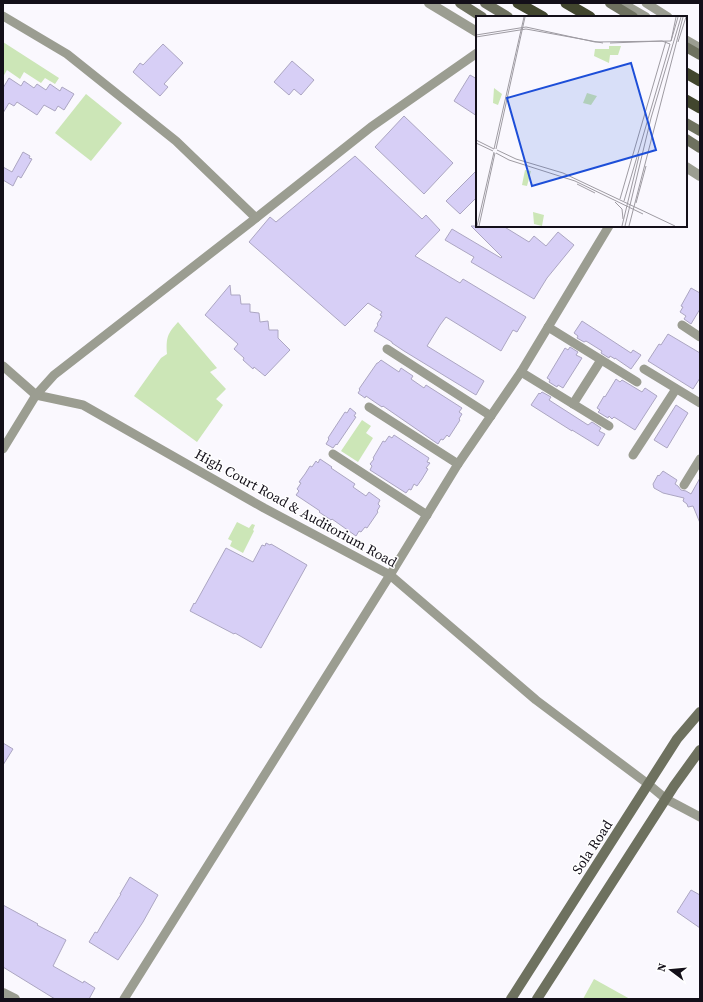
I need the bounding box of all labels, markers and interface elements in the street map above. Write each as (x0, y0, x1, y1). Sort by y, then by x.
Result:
inset map (476, 16, 687, 227)
street label: High Court Road & Auditorium Road (191, 444, 401, 572)
street label: Sola Road (567, 816, 617, 878)
north arrow (651, 950, 691, 990)
text: N (654, 961, 670, 973)

